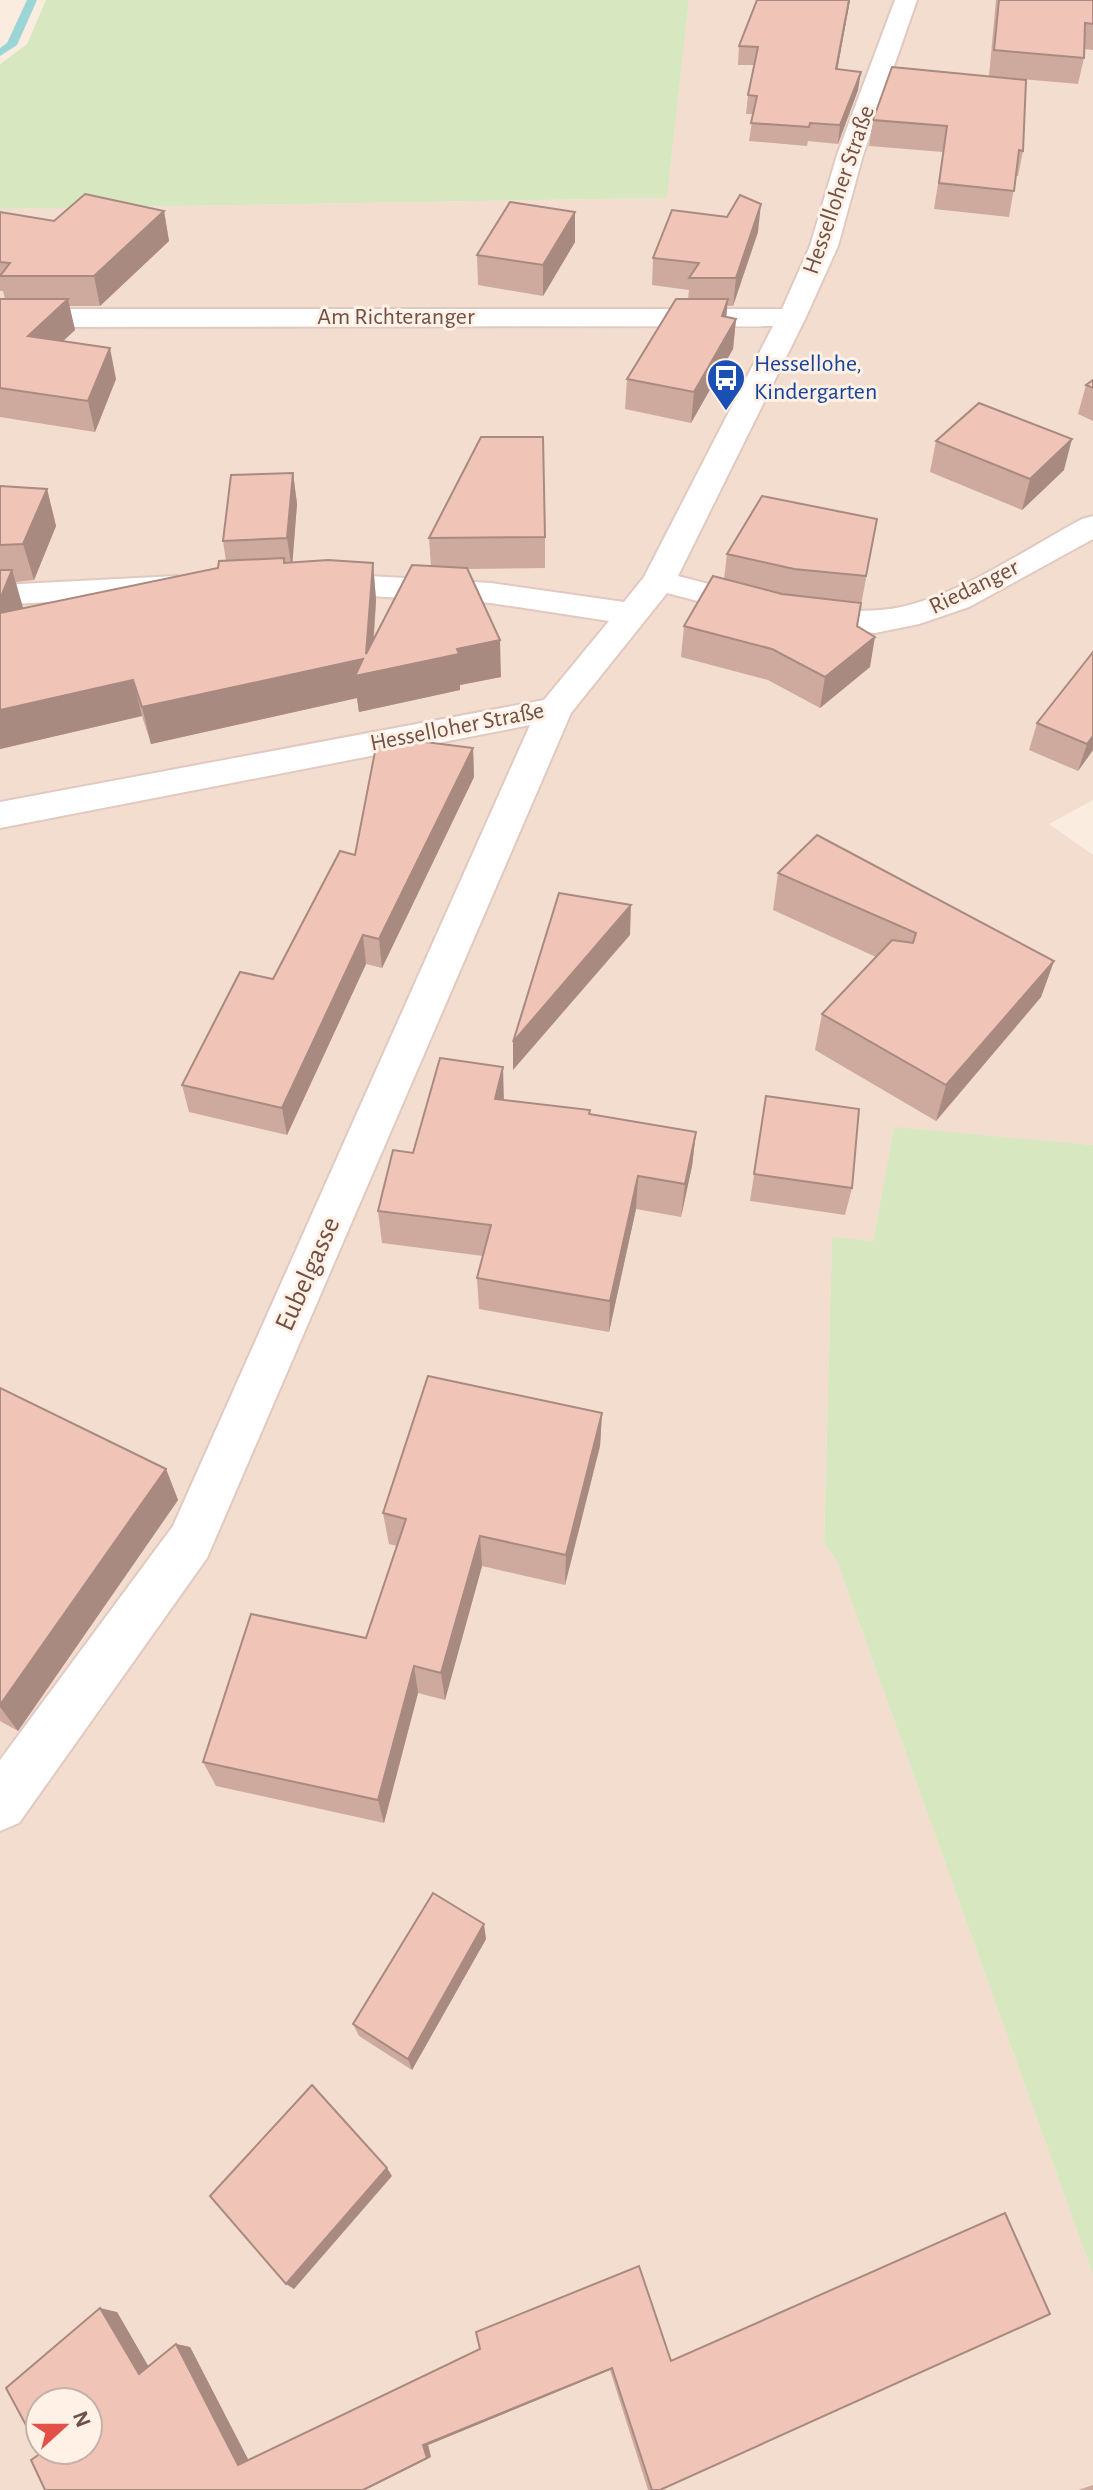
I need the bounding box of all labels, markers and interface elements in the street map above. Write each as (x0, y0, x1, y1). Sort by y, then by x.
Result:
street label: Hesselloher Straße (799, 103, 879, 277)
street label: Am Richteranger (317, 305, 475, 329)
place label: Hessellohe, Kindergarten (754, 352, 877, 404)
bus stop icon: Hessellohe, Kindergarten (705, 357, 747, 412)
street label: Riedanger (925, 555, 1023, 619)
street label: Hesselloher Straße (368, 698, 546, 756)
street label: Eubelgasse (271, 1213, 345, 1335)
north arrow (24, 2386, 104, 2466)
text: N (69, 2408, 95, 2430)

